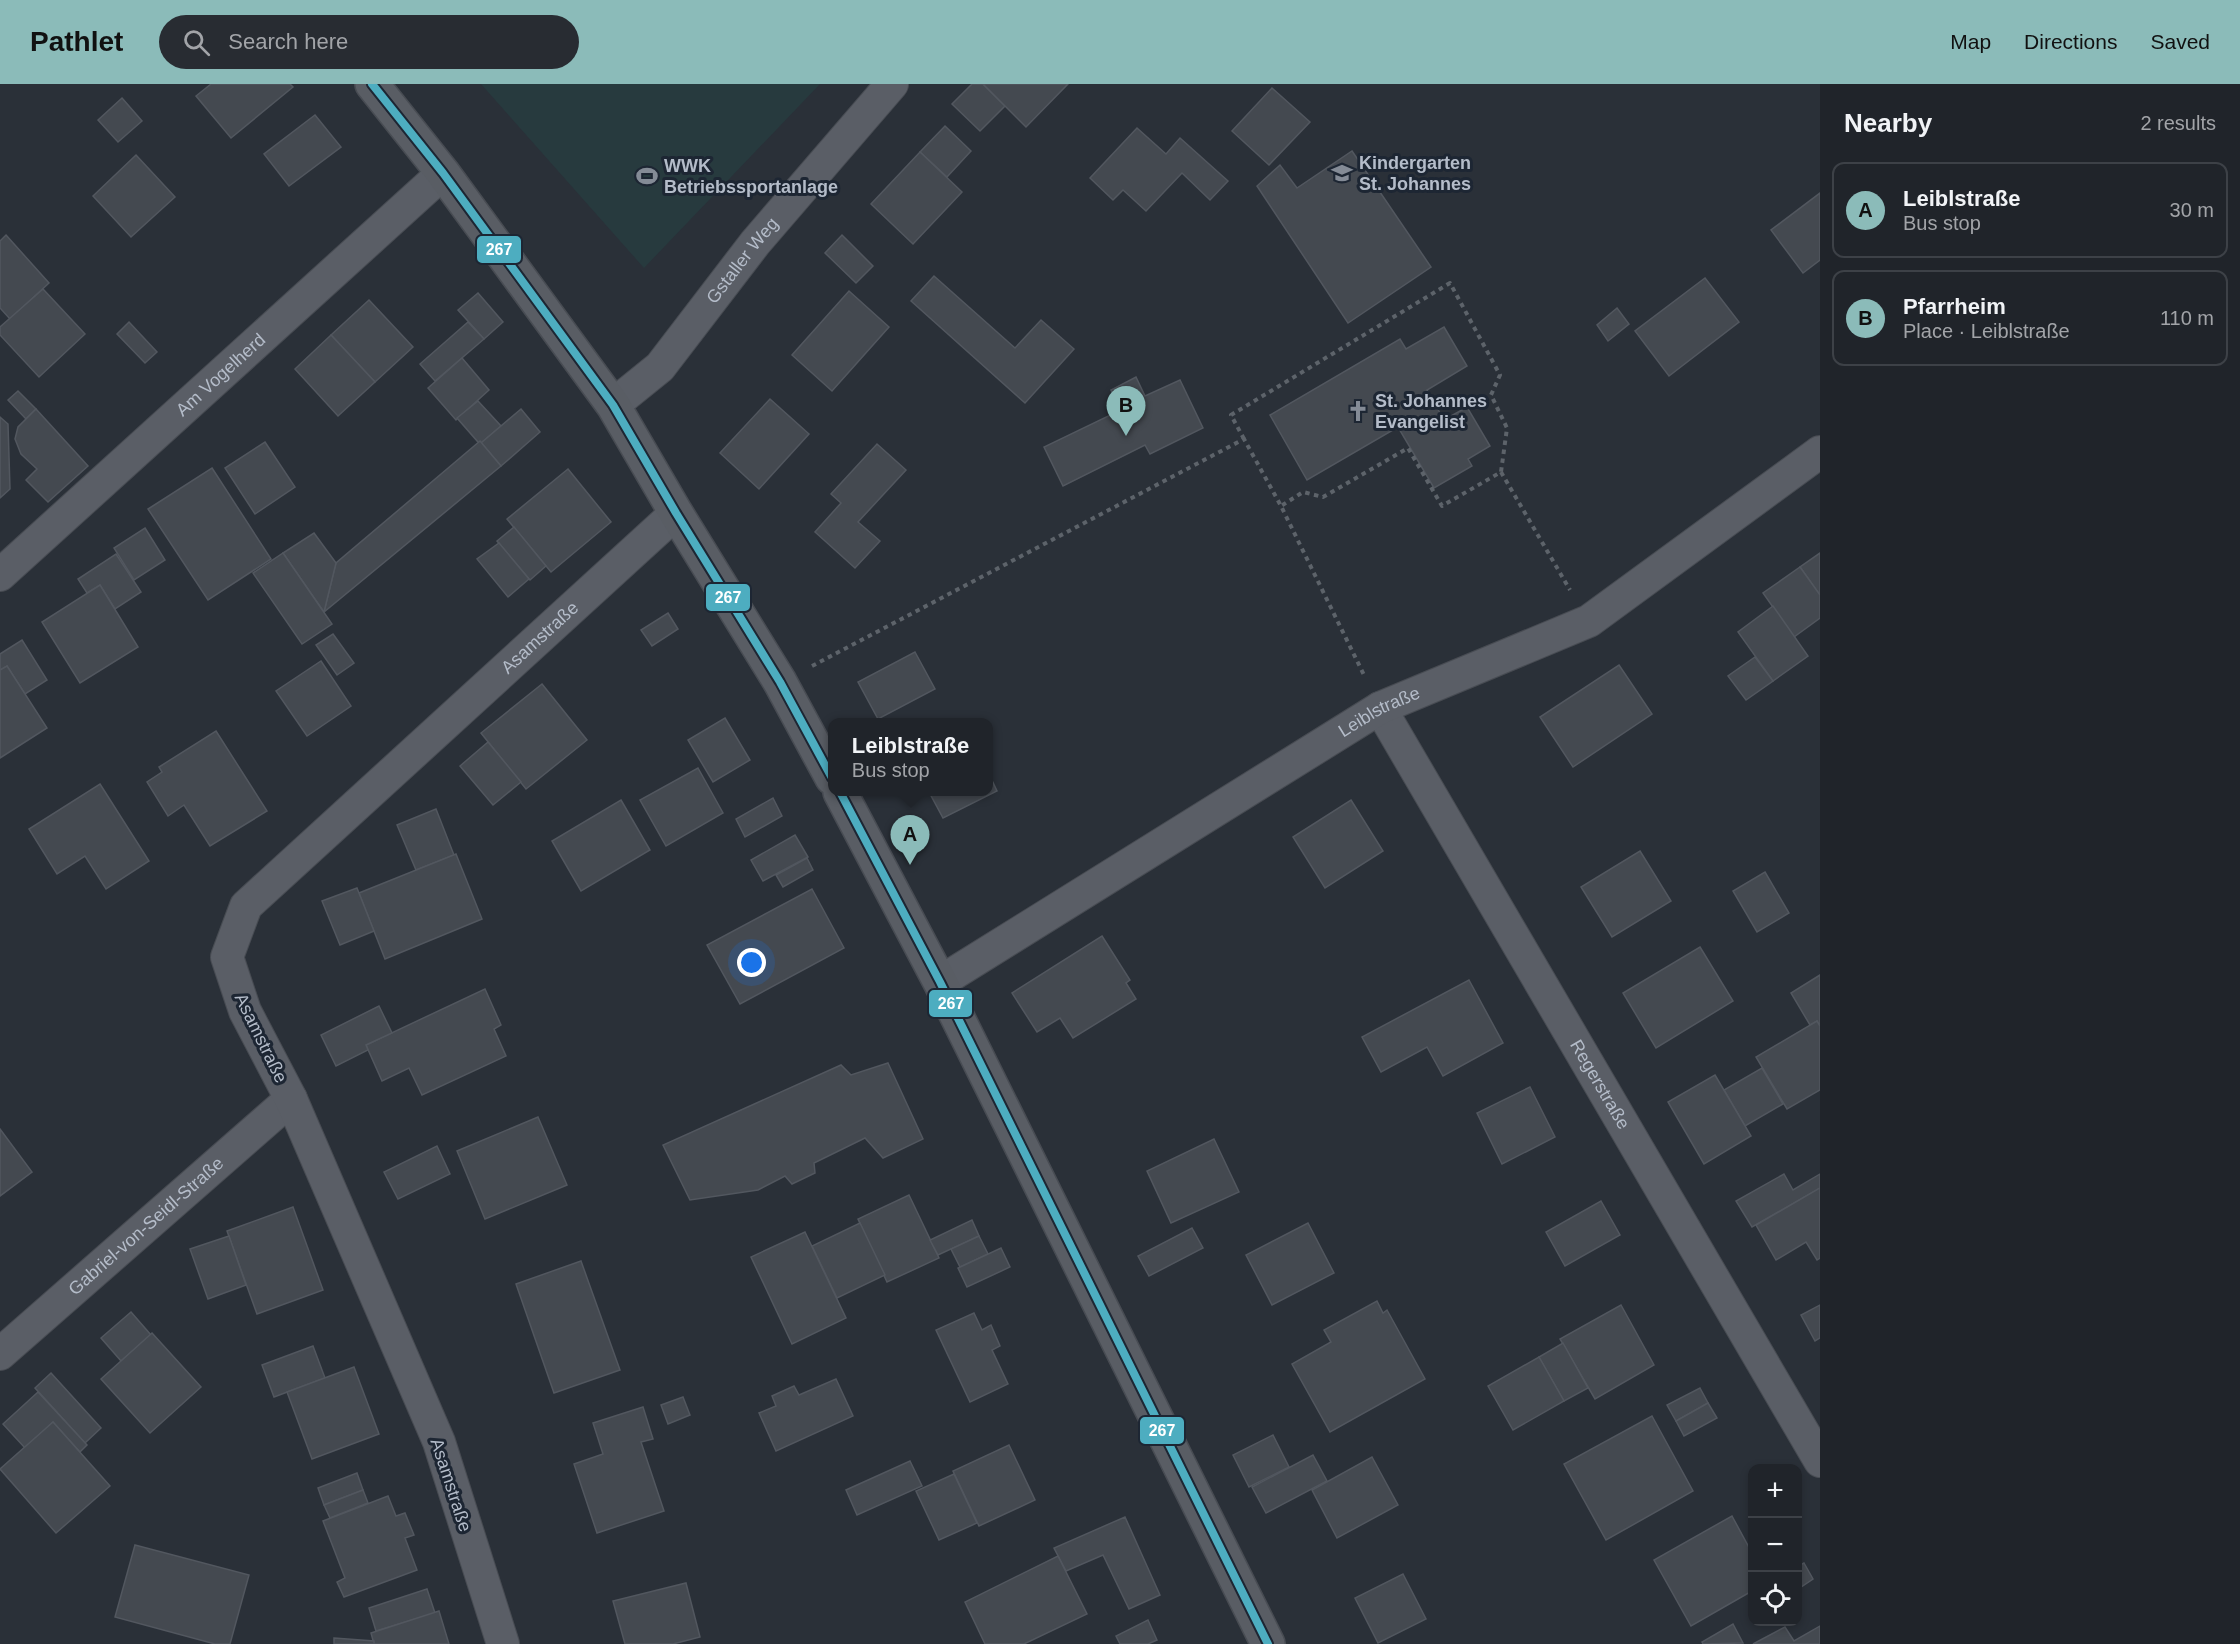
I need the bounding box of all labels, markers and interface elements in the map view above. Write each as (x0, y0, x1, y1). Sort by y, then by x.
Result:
search box (159, 15, 579, 69)
text: Pathlet (30, 26, 123, 57)
icon: search (180, 26, 213, 59)
text: Search here (228, 29, 348, 54)
text: Map (1950, 30, 1991, 53)
text: Directions (2024, 30, 2117, 53)
text: Saved (2150, 30, 2210, 53)
text: Nearby (1844, 108, 1932, 138)
text: 2 results (2140, 112, 2216, 134)
place label: Kindergarten St. Johannes (1359, 153, 1471, 194)
place label: WWK Betriebssportanlage (664, 156, 838, 197)
school or university icon: Kindergarten St. Johannes (1330, 161, 1354, 185)
sports icon: WWK Betriebssportanlage (635, 164, 659, 188)
text: Leiblstraße (1903, 186, 2020, 211)
text: A (1858, 199, 1873, 221)
text: 30 m (2170, 199, 2214, 221)
text: Bus stop (1903, 212, 1981, 234)
street label: Gstaller Weg (702, 214, 782, 307)
line badge: 267 (476, 235, 522, 264)
text: 267 (486, 241, 512, 258)
text: Pfarrheim (1903, 294, 2006, 319)
text: B (1858, 307, 1873, 329)
text: 110 m (2160, 307, 2214, 329)
text: Place · Leiblstraße (1903, 320, 2070, 342)
street label: Am Vogelherd (172, 329, 269, 420)
pin: B (1106, 386, 1146, 436)
place label: St. Johannes Evangelist (1375, 391, 1487, 432)
church icon: St. Johannes Evangelist (1346, 399, 1370, 423)
line badge: 267 (705, 583, 751, 612)
text: 267 (715, 589, 741, 606)
street label: Asamstraße (497, 597, 582, 678)
street label: Leiblstraße (1335, 683, 1423, 741)
popup (828, 718, 993, 796)
text: Leiblstraße (852, 733, 969, 758)
text: Bus stop (852, 759, 930, 781)
pin: A (890, 816, 930, 865)
your location (737, 948, 766, 977)
line badge: 267 (928, 989, 973, 1018)
street label: Asamstraße (231, 990, 291, 1086)
text: 267 (938, 995, 964, 1012)
street label: Regerstraße (1566, 1036, 1634, 1133)
street label: Gabriel-von-Seidl-Straße (64, 1153, 227, 1299)
line badge: 267 (1139, 1416, 1185, 1445)
text: 267 (1149, 1422, 1175, 1439)
street label: Asamstraße (426, 1436, 476, 1534)
map controls (1748, 1464, 1802, 1626)
button: + (1748, 1464, 1802, 1518)
button: − (1748, 1518, 1802, 1572)
button: locate (1748, 1572, 1802, 1626)

